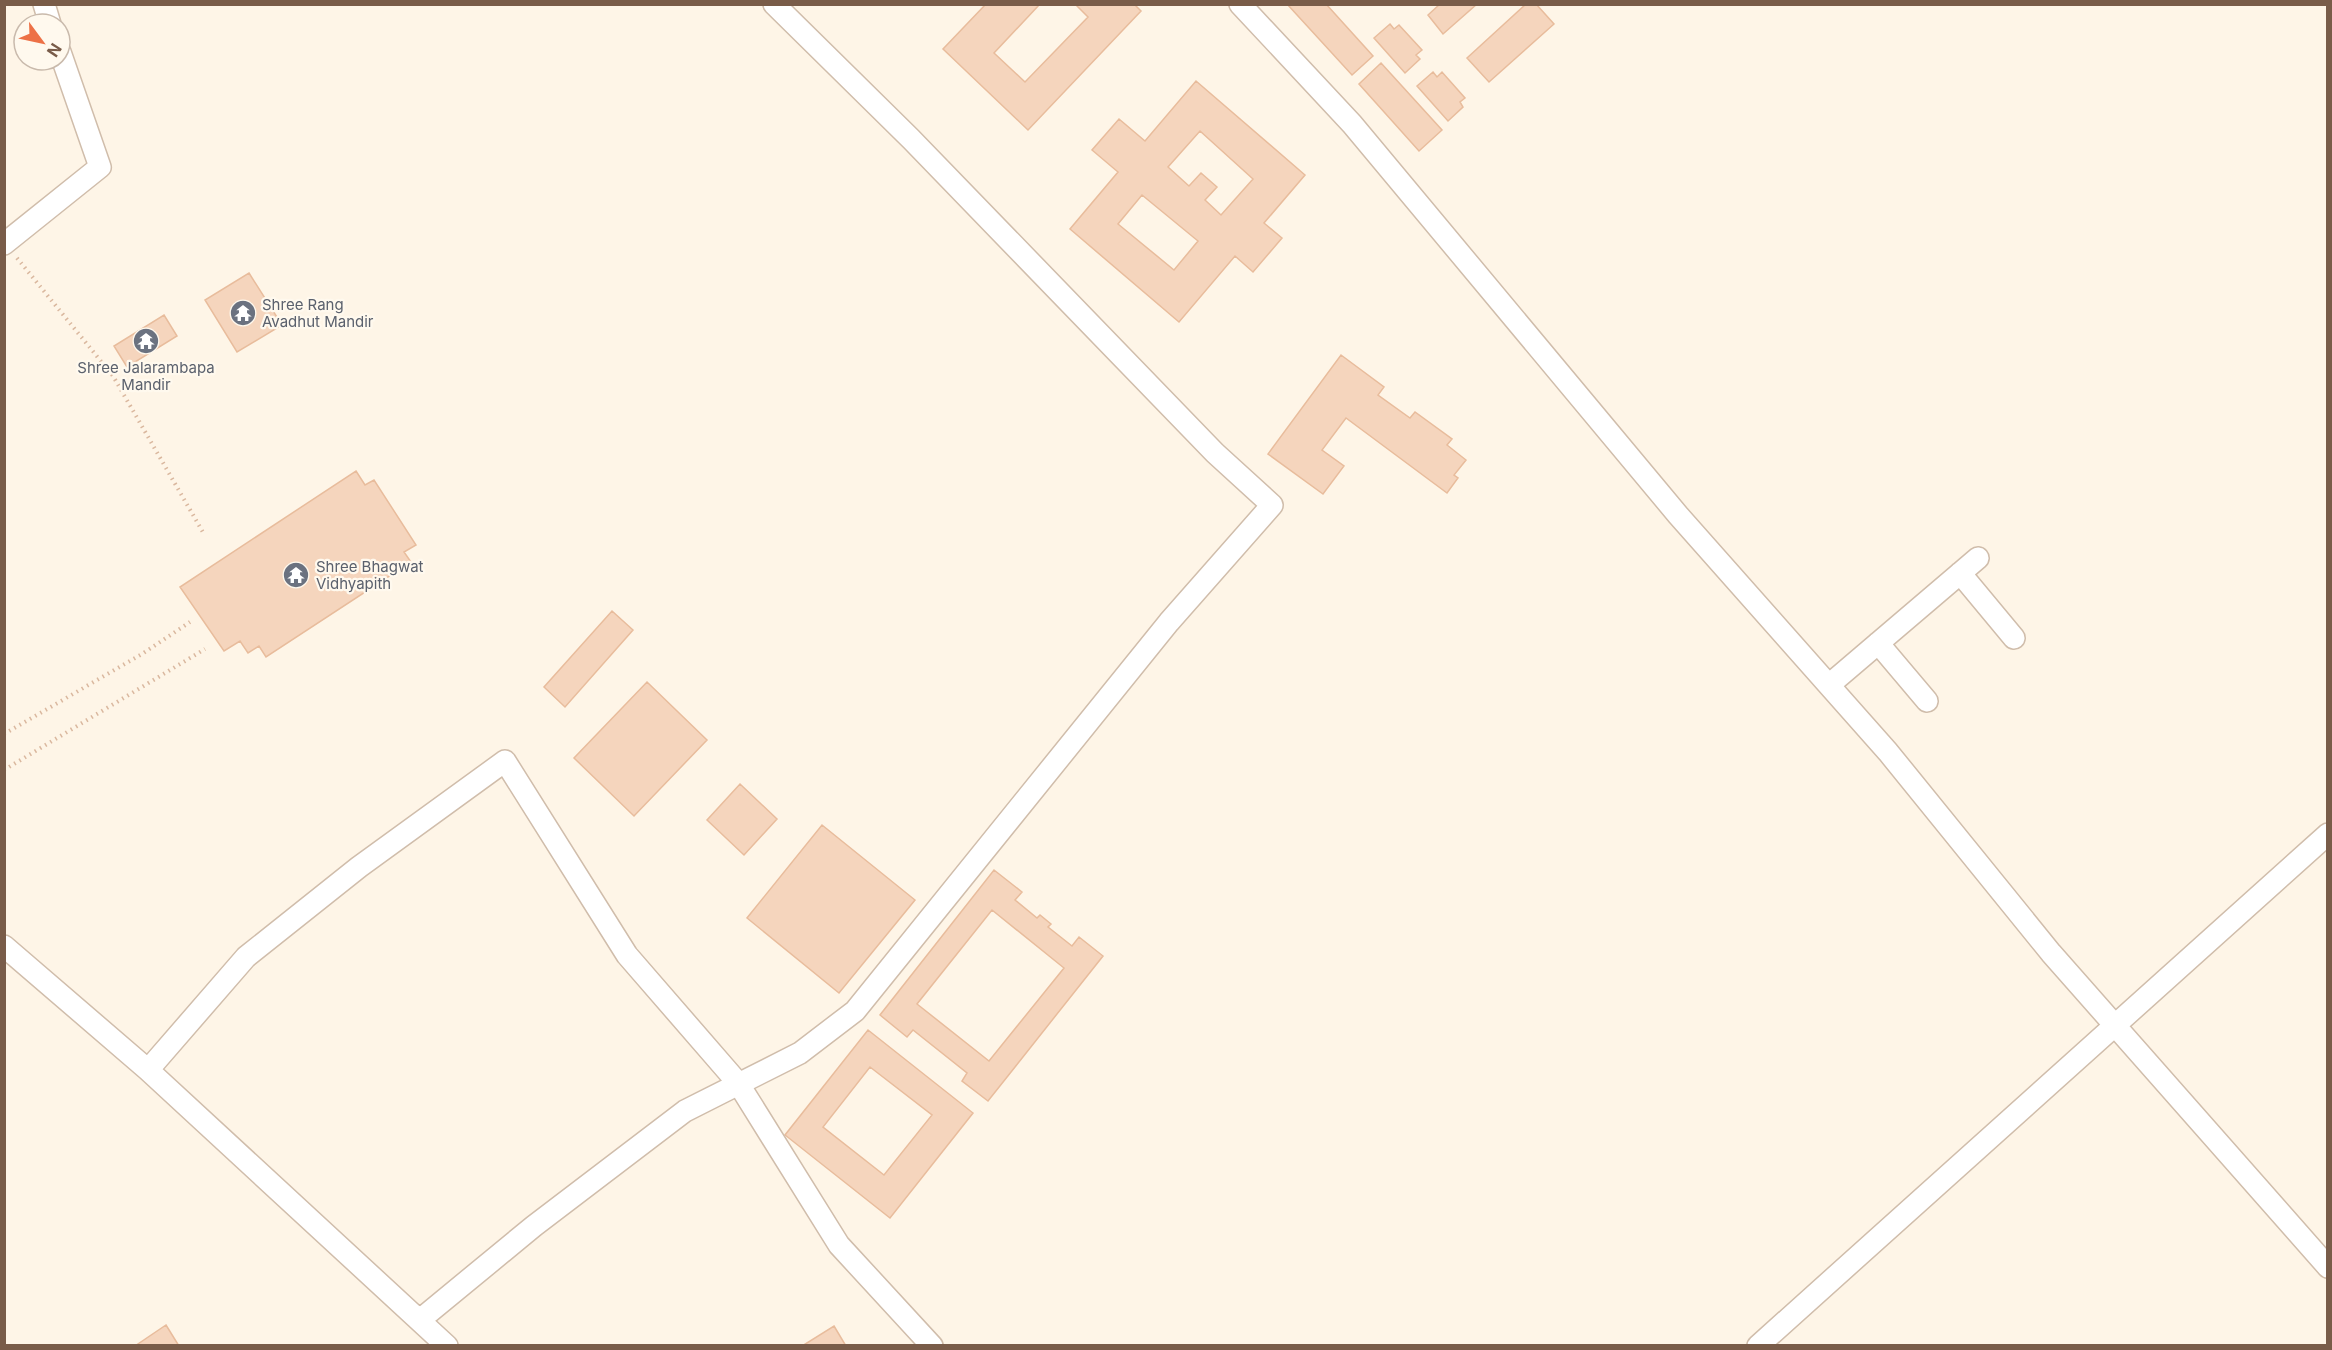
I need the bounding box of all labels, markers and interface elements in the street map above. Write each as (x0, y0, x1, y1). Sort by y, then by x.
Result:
north arrow (12, 12, 72, 72)
text: N (43, 40, 66, 61)
place label: Shree Rang Avadhut Mandir (262, 295, 374, 331)
temple icon: Shree Rang Avadhut Mandir (228, 298, 258, 328)
temple icon: Shree Jalarambapa Mandir (131, 326, 161, 356)
place label: Shree Jalarambapa Mandir (77, 358, 215, 394)
place label: Shree Bhagwat Vidhyapith (316, 557, 424, 593)
temple icon: Shree Bhagwat Vidhyapith (281, 560, 311, 590)

